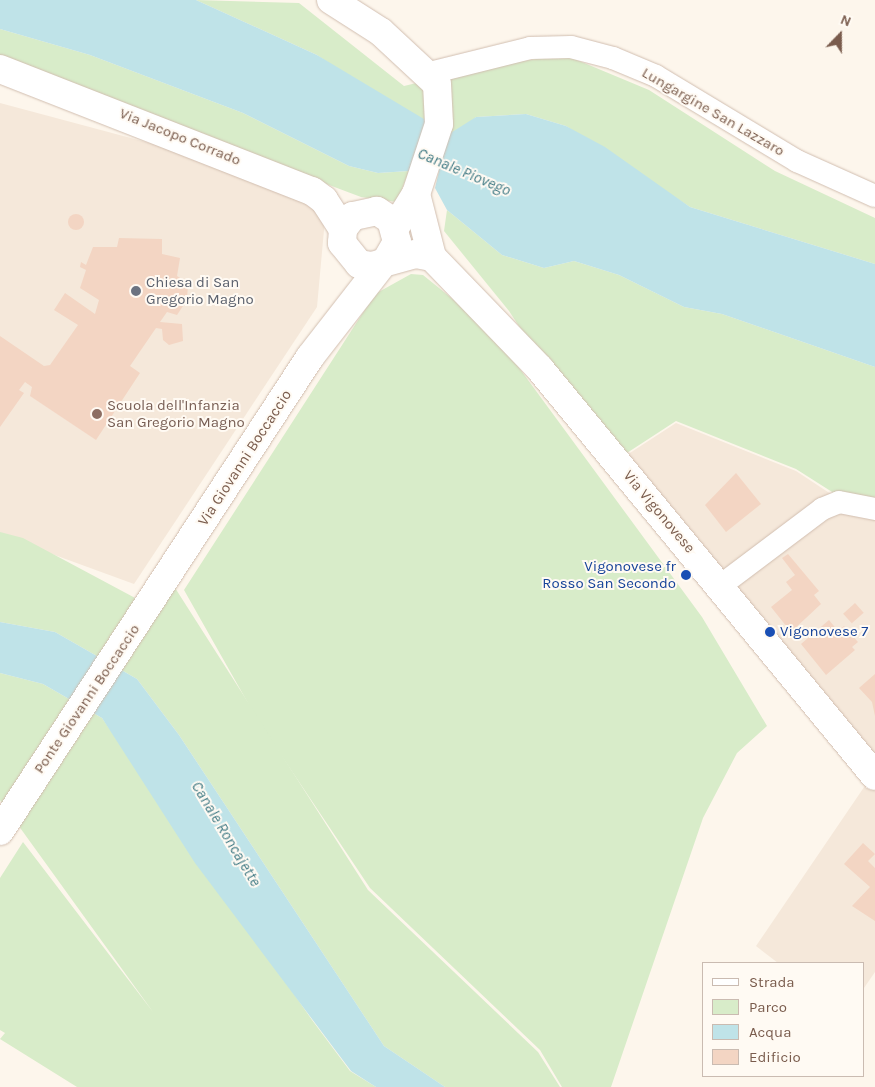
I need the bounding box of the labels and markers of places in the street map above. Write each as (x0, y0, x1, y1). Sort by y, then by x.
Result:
place label: Chiesa di San Gregorio Magno (146, 273, 254, 308)
marker: Chiesa di San Gregorio Magno (130, 285, 142, 297)
place label: Scuola dell'Infanzia San Gregorio Magno (107, 396, 245, 431)
marker: Scuola dell'Infanzia San Gregorio Magno (91, 408, 103, 420)
place label: Vigonovese fr Rosso San Secondo (542, 557, 676, 592)
marker: Vigonovese fr Rosso San Secondo (680, 569, 692, 581)
place label: Vigonovese 7 (780, 623, 868, 641)
marker: Vigonovese 7 (764, 626, 776, 638)

